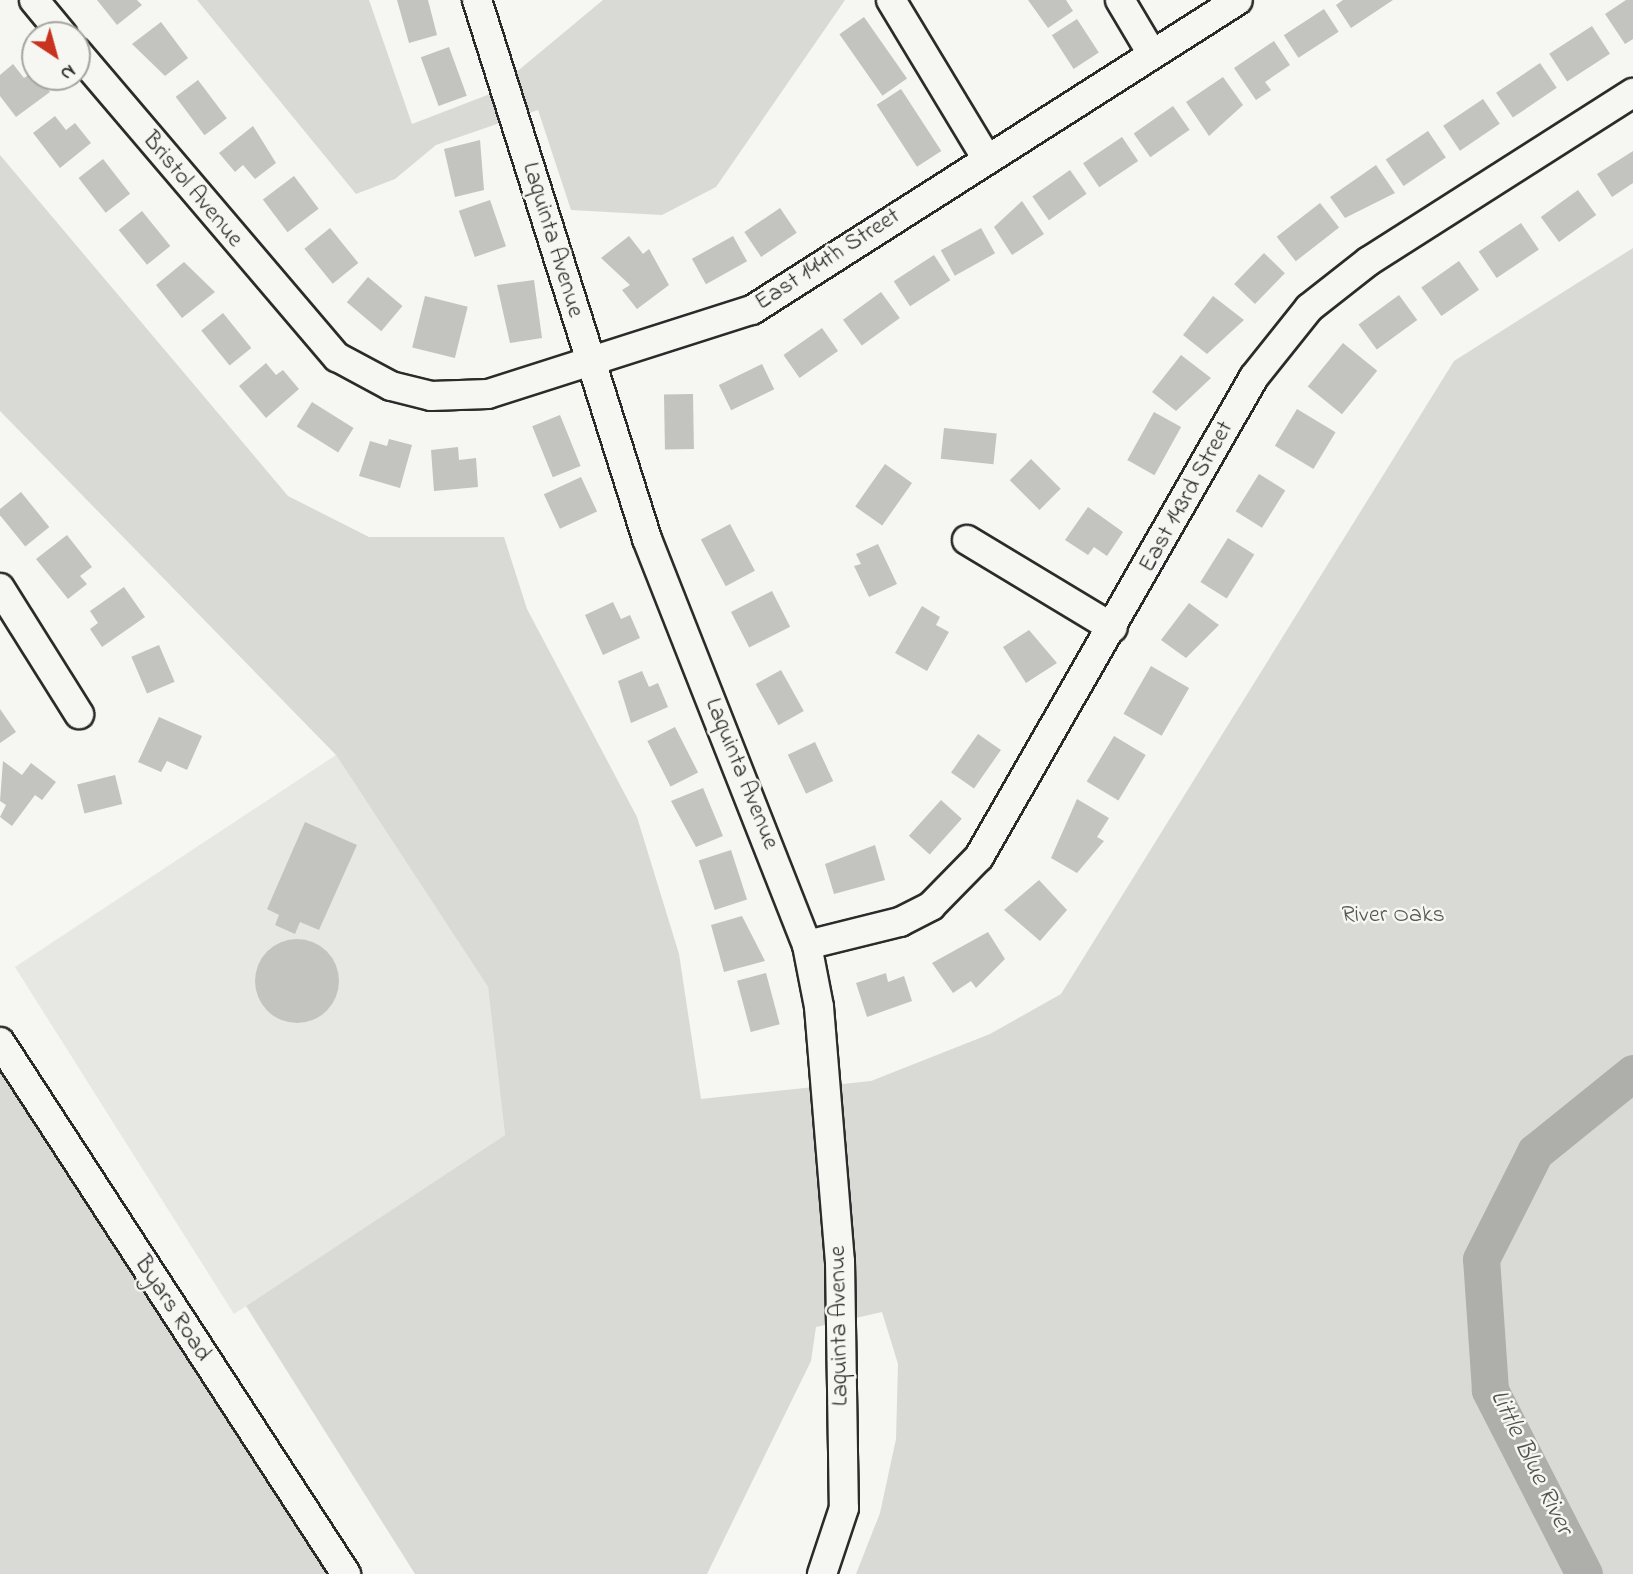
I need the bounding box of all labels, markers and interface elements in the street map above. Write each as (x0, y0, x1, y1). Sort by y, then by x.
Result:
north arrow (21, 21, 91, 91)
text: N (54, 57, 81, 86)
street label: Bristol Avenue (135, 126, 249, 254)
street label: Laquinta Avenue (515, 159, 589, 321)
street label: East 144th Street (750, 202, 906, 318)
street label: East 143rd Street (1134, 416, 1240, 578)
street label: Laquinta Avenue (698, 694, 784, 854)
park label: River Oaks (1341, 902, 1445, 930)
street label: Laquinta Avenue (824, 1246, 856, 1406)
street label: Byars Road (127, 1251, 217, 1367)
water label: Little Blue River (1482, 1386, 1578, 1540)

